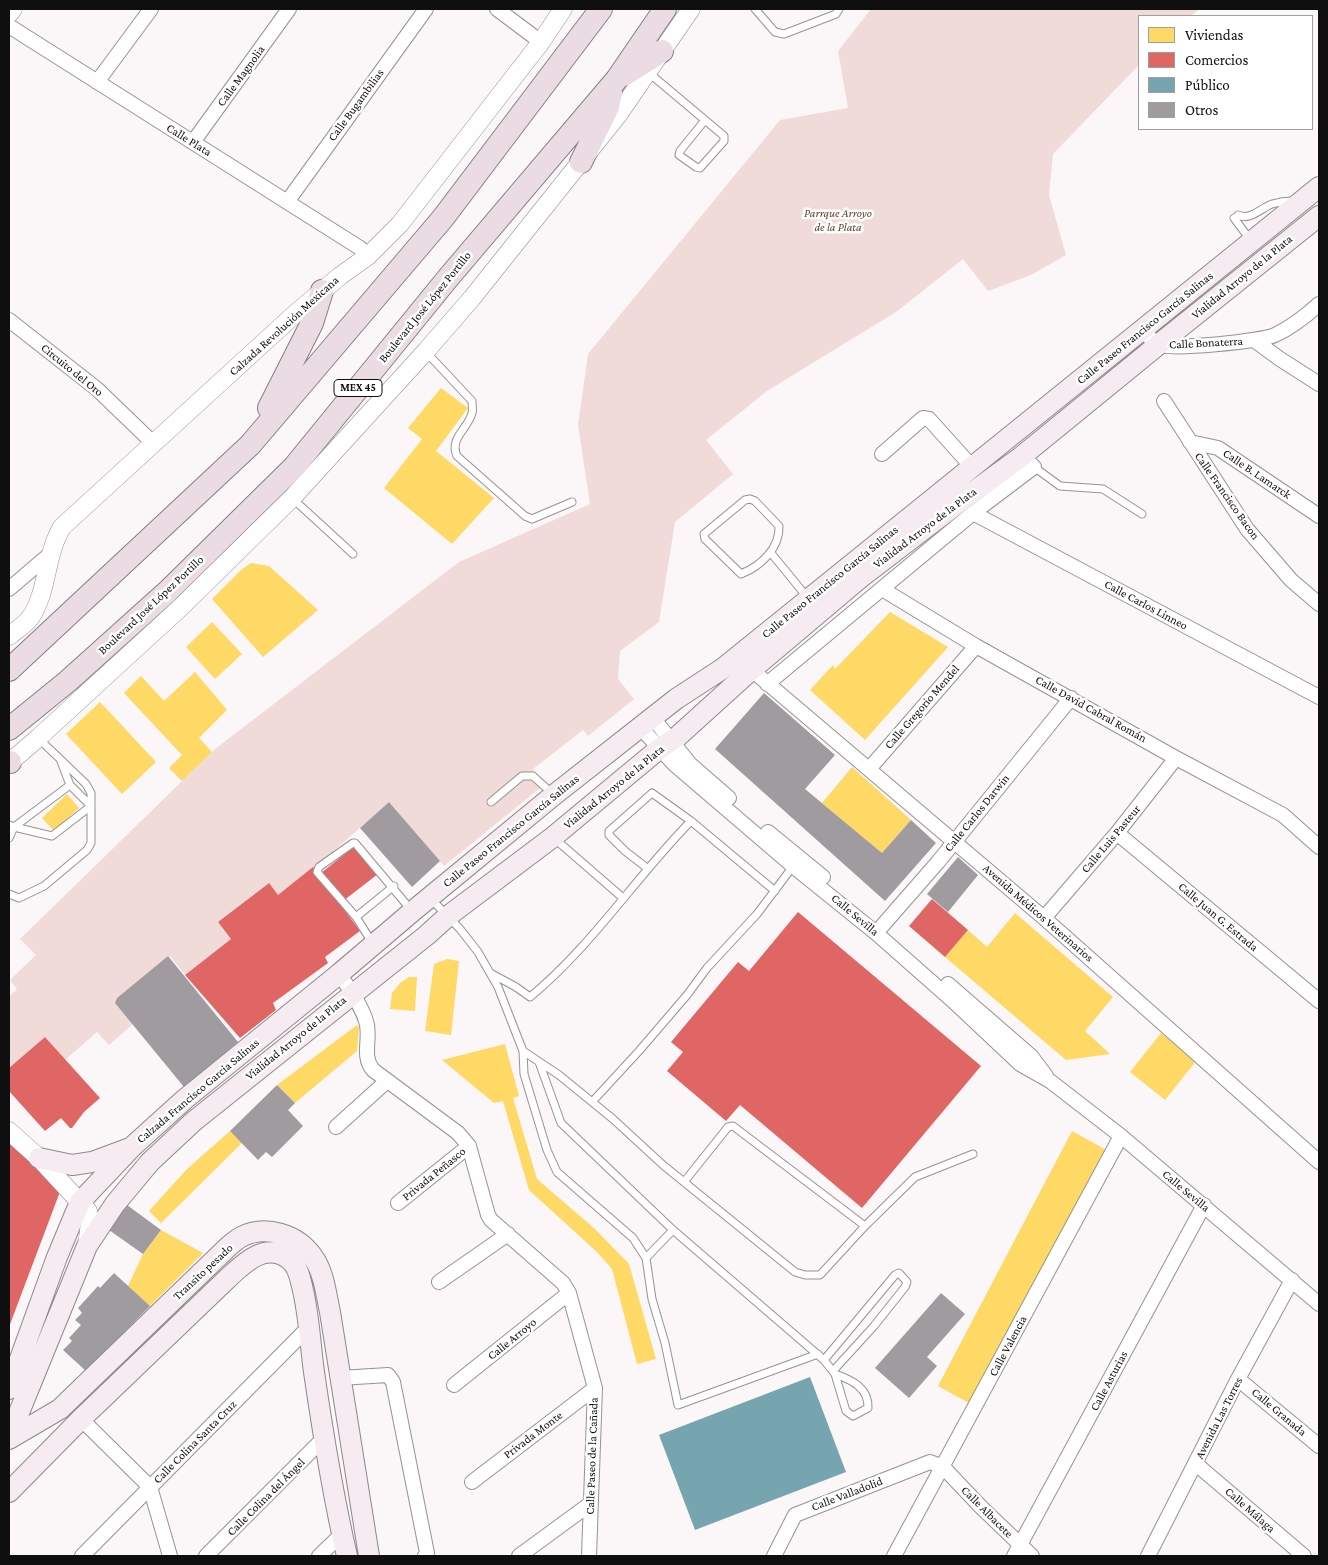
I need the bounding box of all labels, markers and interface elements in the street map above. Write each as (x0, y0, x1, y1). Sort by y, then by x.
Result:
legend (1138, 15, 1313, 130)
text: Viviendas (1185, 27, 1244, 43)
street label: Calle Magnolia (214, 43, 268, 109)
text: Comercios (1185, 52, 1248, 68)
street label: Calle Bugambilias (325, 66, 387, 144)
text: Público (1185, 77, 1230, 93)
text: Otros (1185, 102, 1218, 118)
street label: Calle Plata (164, 120, 214, 160)
park label: Parrque Arroyo de la Plata (804, 206, 872, 234)
street label: Vialidad Arroyo de la Plata (1189, 232, 1295, 322)
street label: Boulevard José López Portillo (376, 249, 474, 365)
street label: Calle Paseo Francisco García Salinas (1074, 269, 1216, 387)
street label: Calzada Revolución Mexicana (226, 273, 342, 379)
street label: Calle Bonaterra (1169, 334, 1243, 352)
street label: Circuito del Oro (38, 341, 106, 399)
road number: MEX 45 (334, 379, 382, 396)
street label: Calle B. Lamarck (1220, 446, 1294, 502)
street label: Calle Francisco Bacon (1191, 449, 1263, 543)
street label: Vialidad Arroyo de la Plata (870, 484, 980, 572)
street label: Calle Paseo Francisco García Salinas (759, 523, 901, 641)
street label: Boulevard José López Portillo (95, 552, 207, 658)
street label: Calle Carlos Linneo (1102, 577, 1190, 633)
street label: Calle Gregorio Mendel (881, 662, 963, 752)
street label: Calle David Cabral Román (1033, 672, 1149, 746)
street label: Vialidad Arroyo de la Plata (561, 742, 667, 832)
street label: Calle Carlos Darwin (941, 771, 1013, 855)
street label: Calle Paseo Francisco García Salinas (440, 772, 582, 890)
street label: Calle Luis Pasteur (1078, 802, 1144, 876)
street label: Avenida Médicos Veterinarios (980, 861, 1096, 965)
street label: Calle Juan G. Estrada (1175, 879, 1261, 955)
street label: Calle Sevilla (828, 891, 882, 939)
street label: Vialidad Arroyo de la Plata (243, 993, 349, 1083)
street label: Calzada Francisco Garcia Salinas (134, 1035, 262, 1147)
street label: Privada Peñasco (399, 1144, 469, 1204)
street label: Calle Sevilla (1159, 1167, 1213, 1215)
street label: Transito pesado (170, 1241, 236, 1303)
street label: Calle Valencia (986, 1313, 1030, 1379)
street label: Calle Arroyo (485, 1315, 539, 1363)
street label: Calle Asturias (1087, 1349, 1131, 1413)
street label: Avenida Las Torres (1192, 1375, 1246, 1461)
street label: Calle Granada (1249, 1385, 1309, 1439)
street label: Calle Colina Santa Cruz (150, 1397, 240, 1487)
street label: Calle Paseo de la Cañada (583, 1397, 601, 1515)
street label: Privada Monte (501, 1408, 565, 1462)
street label: Calle Colina del Ángel (224, 1455, 308, 1539)
street label: Calle Valladolid (809, 1474, 885, 1514)
street label: Calle Albacete (958, 1483, 1016, 1541)
street label: Calle Málaga (1222, 1484, 1278, 1536)

